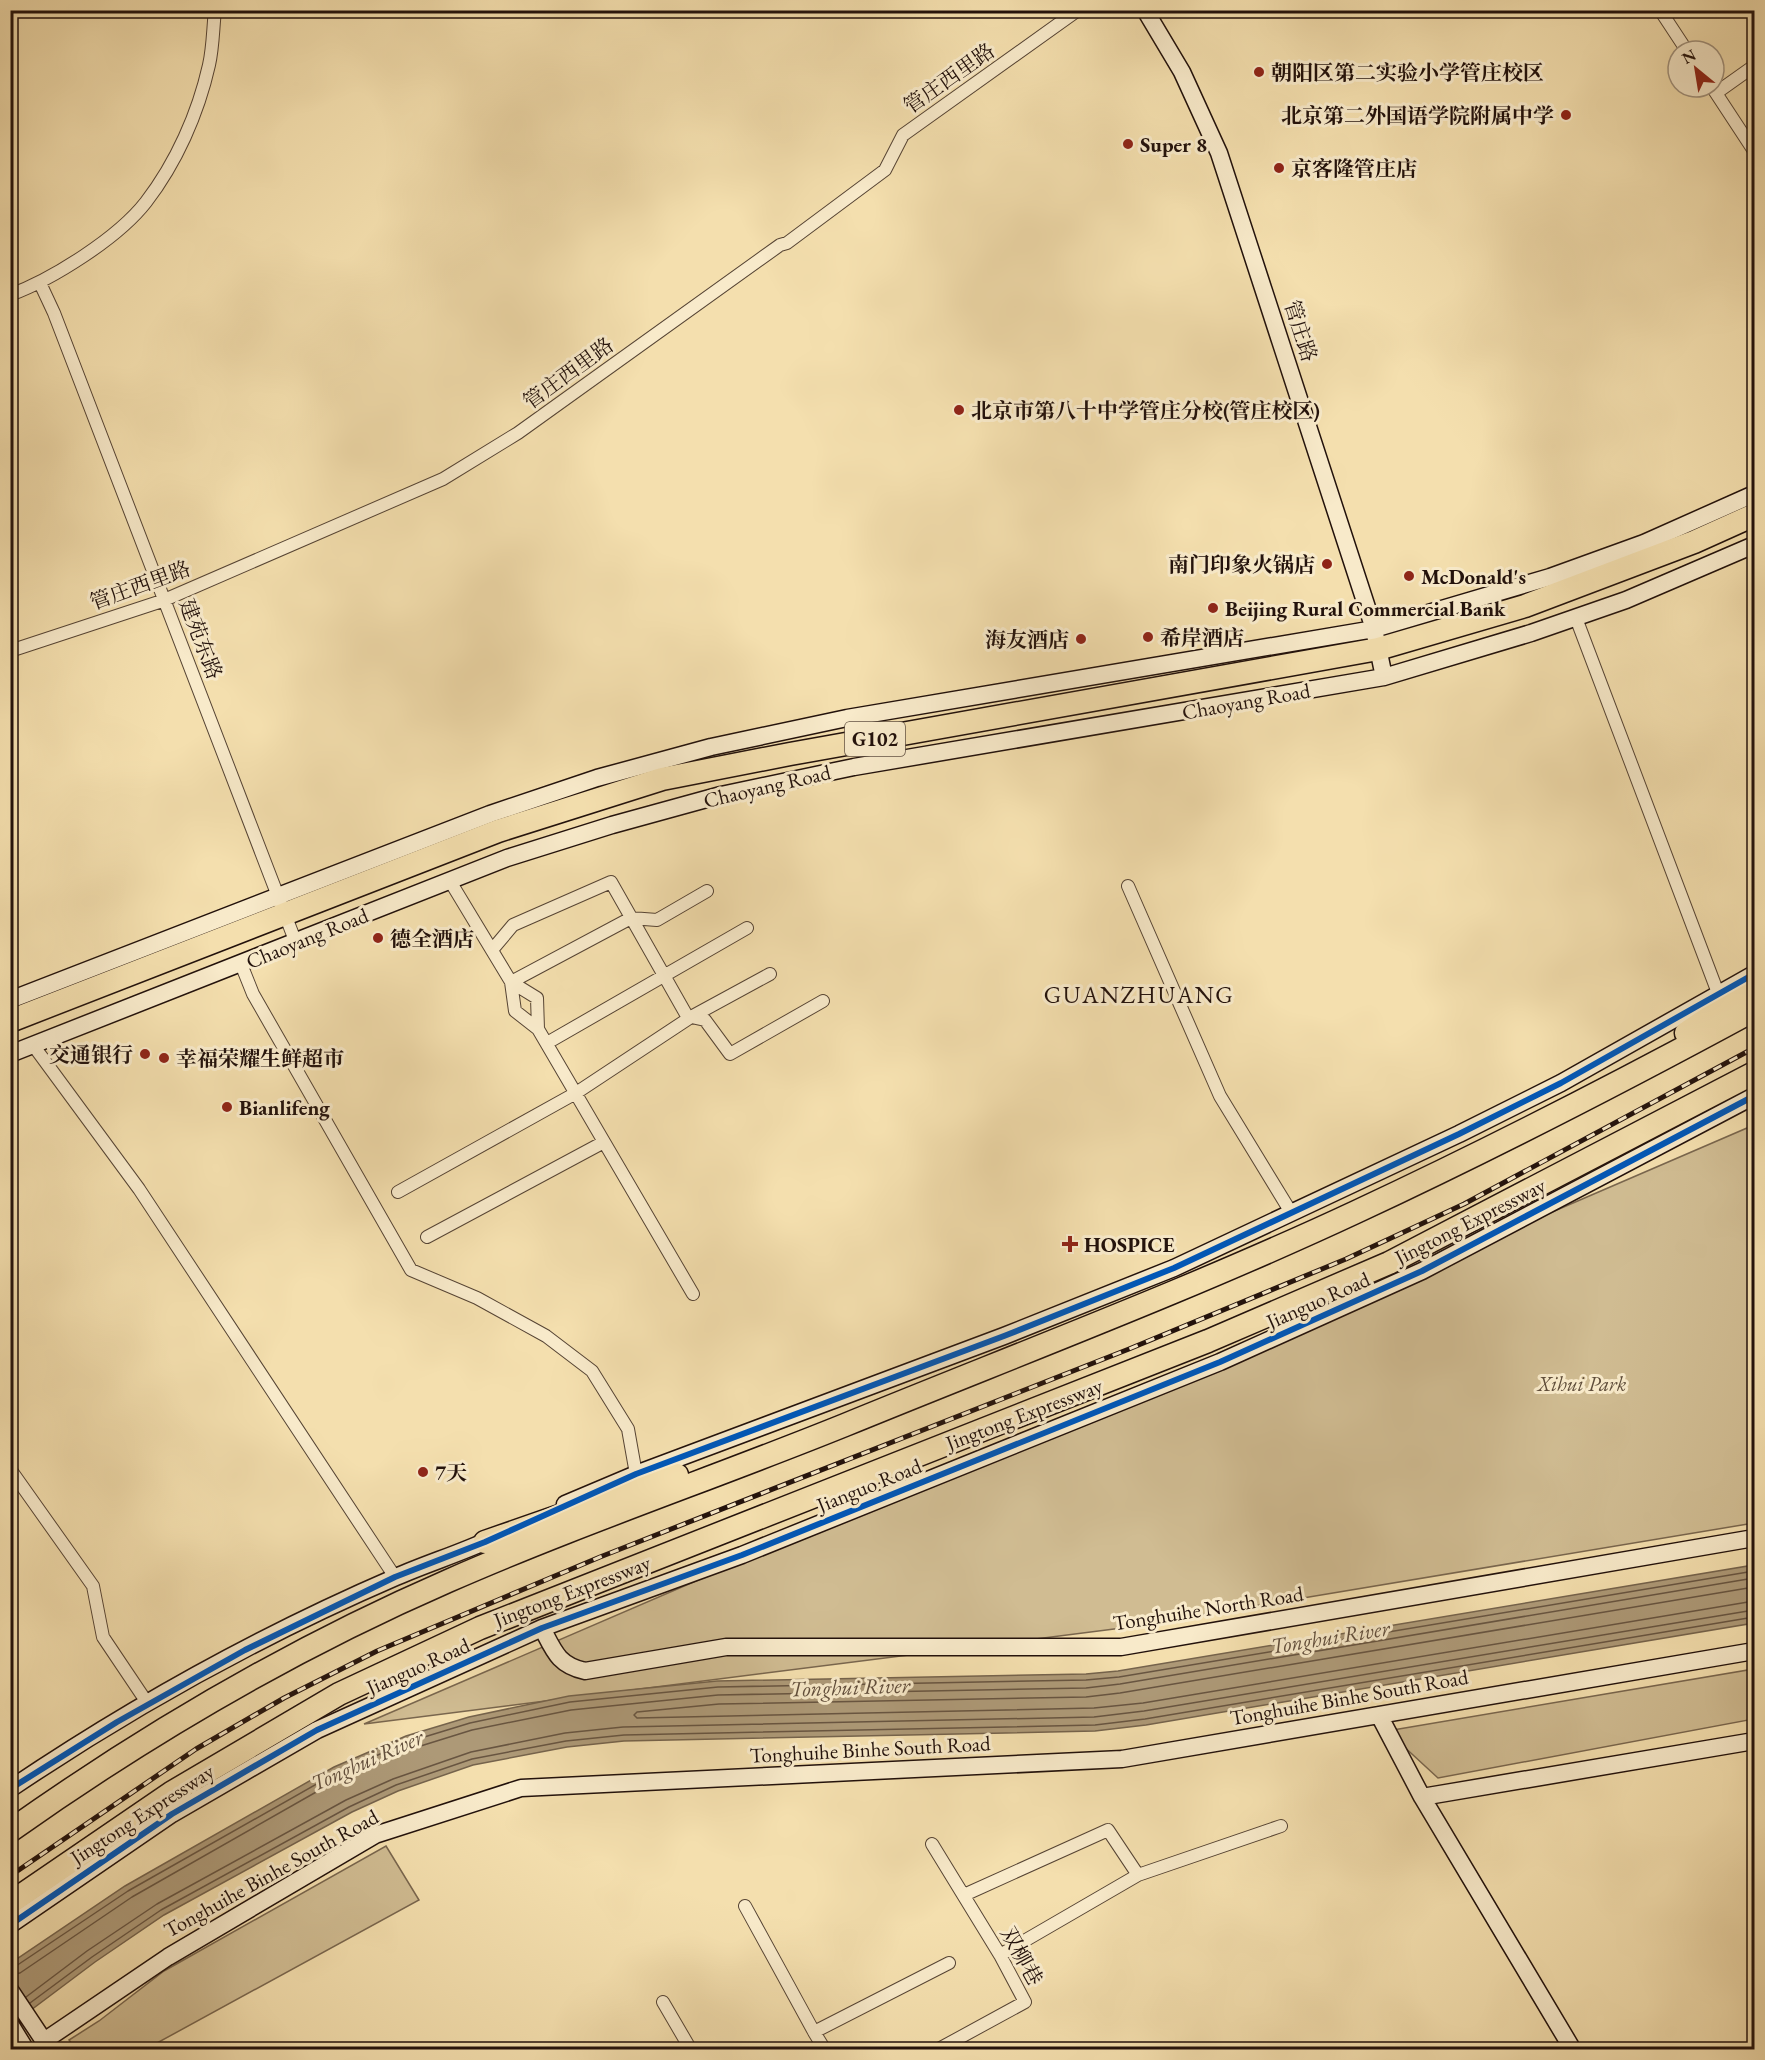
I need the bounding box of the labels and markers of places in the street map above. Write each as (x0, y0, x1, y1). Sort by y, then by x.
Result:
place label: 朝阳区第二实验小学管庄校区 (1271, 59, 1544, 86)
marker: 朝阳区第二实验小学管庄校区 (1252, 65, 1266, 79)
place label: 北京第二外国语学院附属中学 (1281, 102, 1554, 129)
marker: 北京第二外国语学院附属中学 (1559, 108, 1573, 122)
place label: Super 8 (1140, 131, 1207, 158)
marker: Super 8 (1121, 137, 1135, 151)
place label: 京客隆管庄店 (1291, 155, 1417, 182)
marker: 京客隆管庄店 (1272, 161, 1286, 175)
place label: 北京市第八十中学管庄分校(管庄校区) (971, 397, 1320, 424)
marker: 北京市第八十中学管庄分校(管庄校区) (952, 403, 966, 417)
place label: 南门印象火锅店 (1168, 551, 1315, 578)
marker: 南门印象火锅店 (1320, 557, 1334, 571)
place label: McDonald's (1421, 563, 1526, 590)
marker: McDonald's (1402, 569, 1416, 583)
place label: Beijing Rural Commercial Bank (1225, 595, 1506, 622)
marker: Beijing Rural Commercial Bank (1206, 601, 1220, 615)
place label: 希岸酒店 (1160, 624, 1244, 651)
place label: 海友酒店 (985, 626, 1069, 653)
marker: 希岸酒店 (1141, 630, 1155, 644)
marker: 海友酒店 (1074, 632, 1088, 646)
place label: 德全酒店 (390, 925, 474, 952)
marker: 德全酒店 (371, 931, 385, 945)
place label: 交通银行 (49, 1041, 133, 1068)
place label: 幸福荣耀生鲜超市 (176, 1045, 344, 1072)
marker: 交通银行 (138, 1047, 152, 1061)
marker: 幸福荣耀生鲜超市 (157, 1051, 171, 1065)
place label: Bianlifeng (239, 1094, 330, 1121)
marker: Bianlifeng (220, 1100, 234, 1114)
place label: HOSPICE (1084, 1231, 1175, 1258)
marker: HOSPICE (1061, 1235, 1079, 1253)
place label: 7天 (435, 1459, 467, 1486)
marker: 7天 (416, 1465, 430, 1479)

